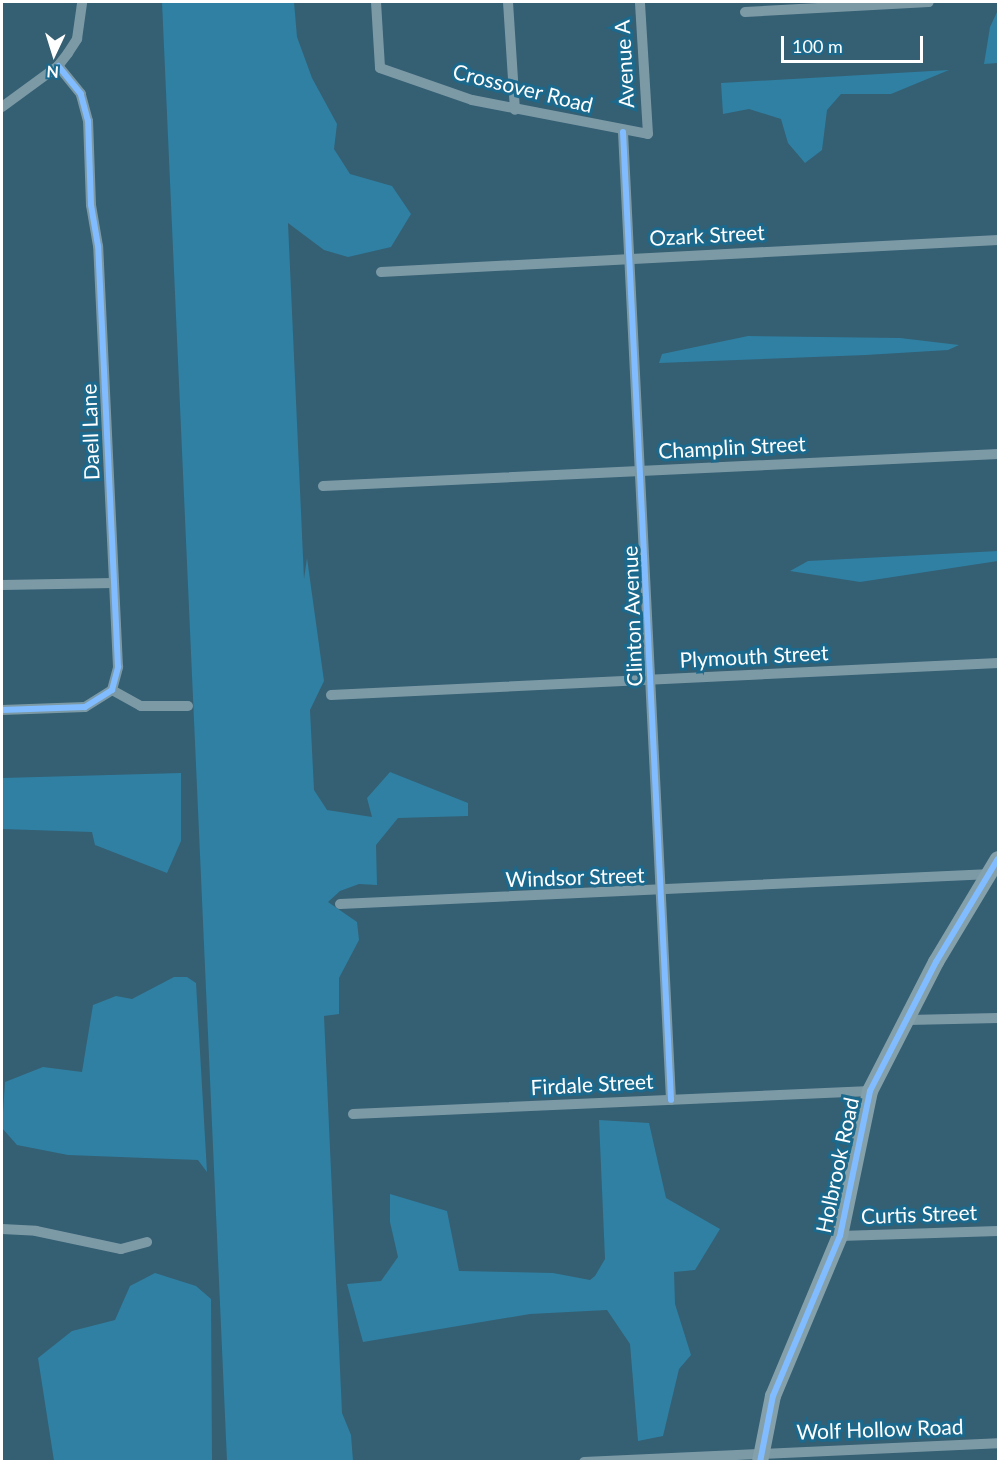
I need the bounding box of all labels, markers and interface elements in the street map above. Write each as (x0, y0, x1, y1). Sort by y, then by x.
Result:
street label: Avenue A (609, 19, 639, 109)
north arrow (24, 24, 84, 84)
scale bar (784, 24, 926, 62)
text: 100 m (792, 35, 843, 57)
street label: Crossover Road (450, 58, 596, 118)
text: N (46, 63, 60, 82)
street label: Ozark Street (649, 219, 765, 251)
street label: Daell Lane (76, 383, 104, 481)
street label: Champlin Street (658, 431, 806, 463)
street label: Clinton Avenue (617, 545, 647, 687)
street label: Plymouth Street (679, 640, 829, 672)
street label: Windsor Street (505, 862, 645, 892)
street label: Firdale Street (530, 1068, 654, 1100)
street label: Holbrook Road (810, 1095, 864, 1235)
street label: Curtis Street (861, 1199, 977, 1229)
street label: Wolf Hollow Road (796, 1413, 964, 1445)

